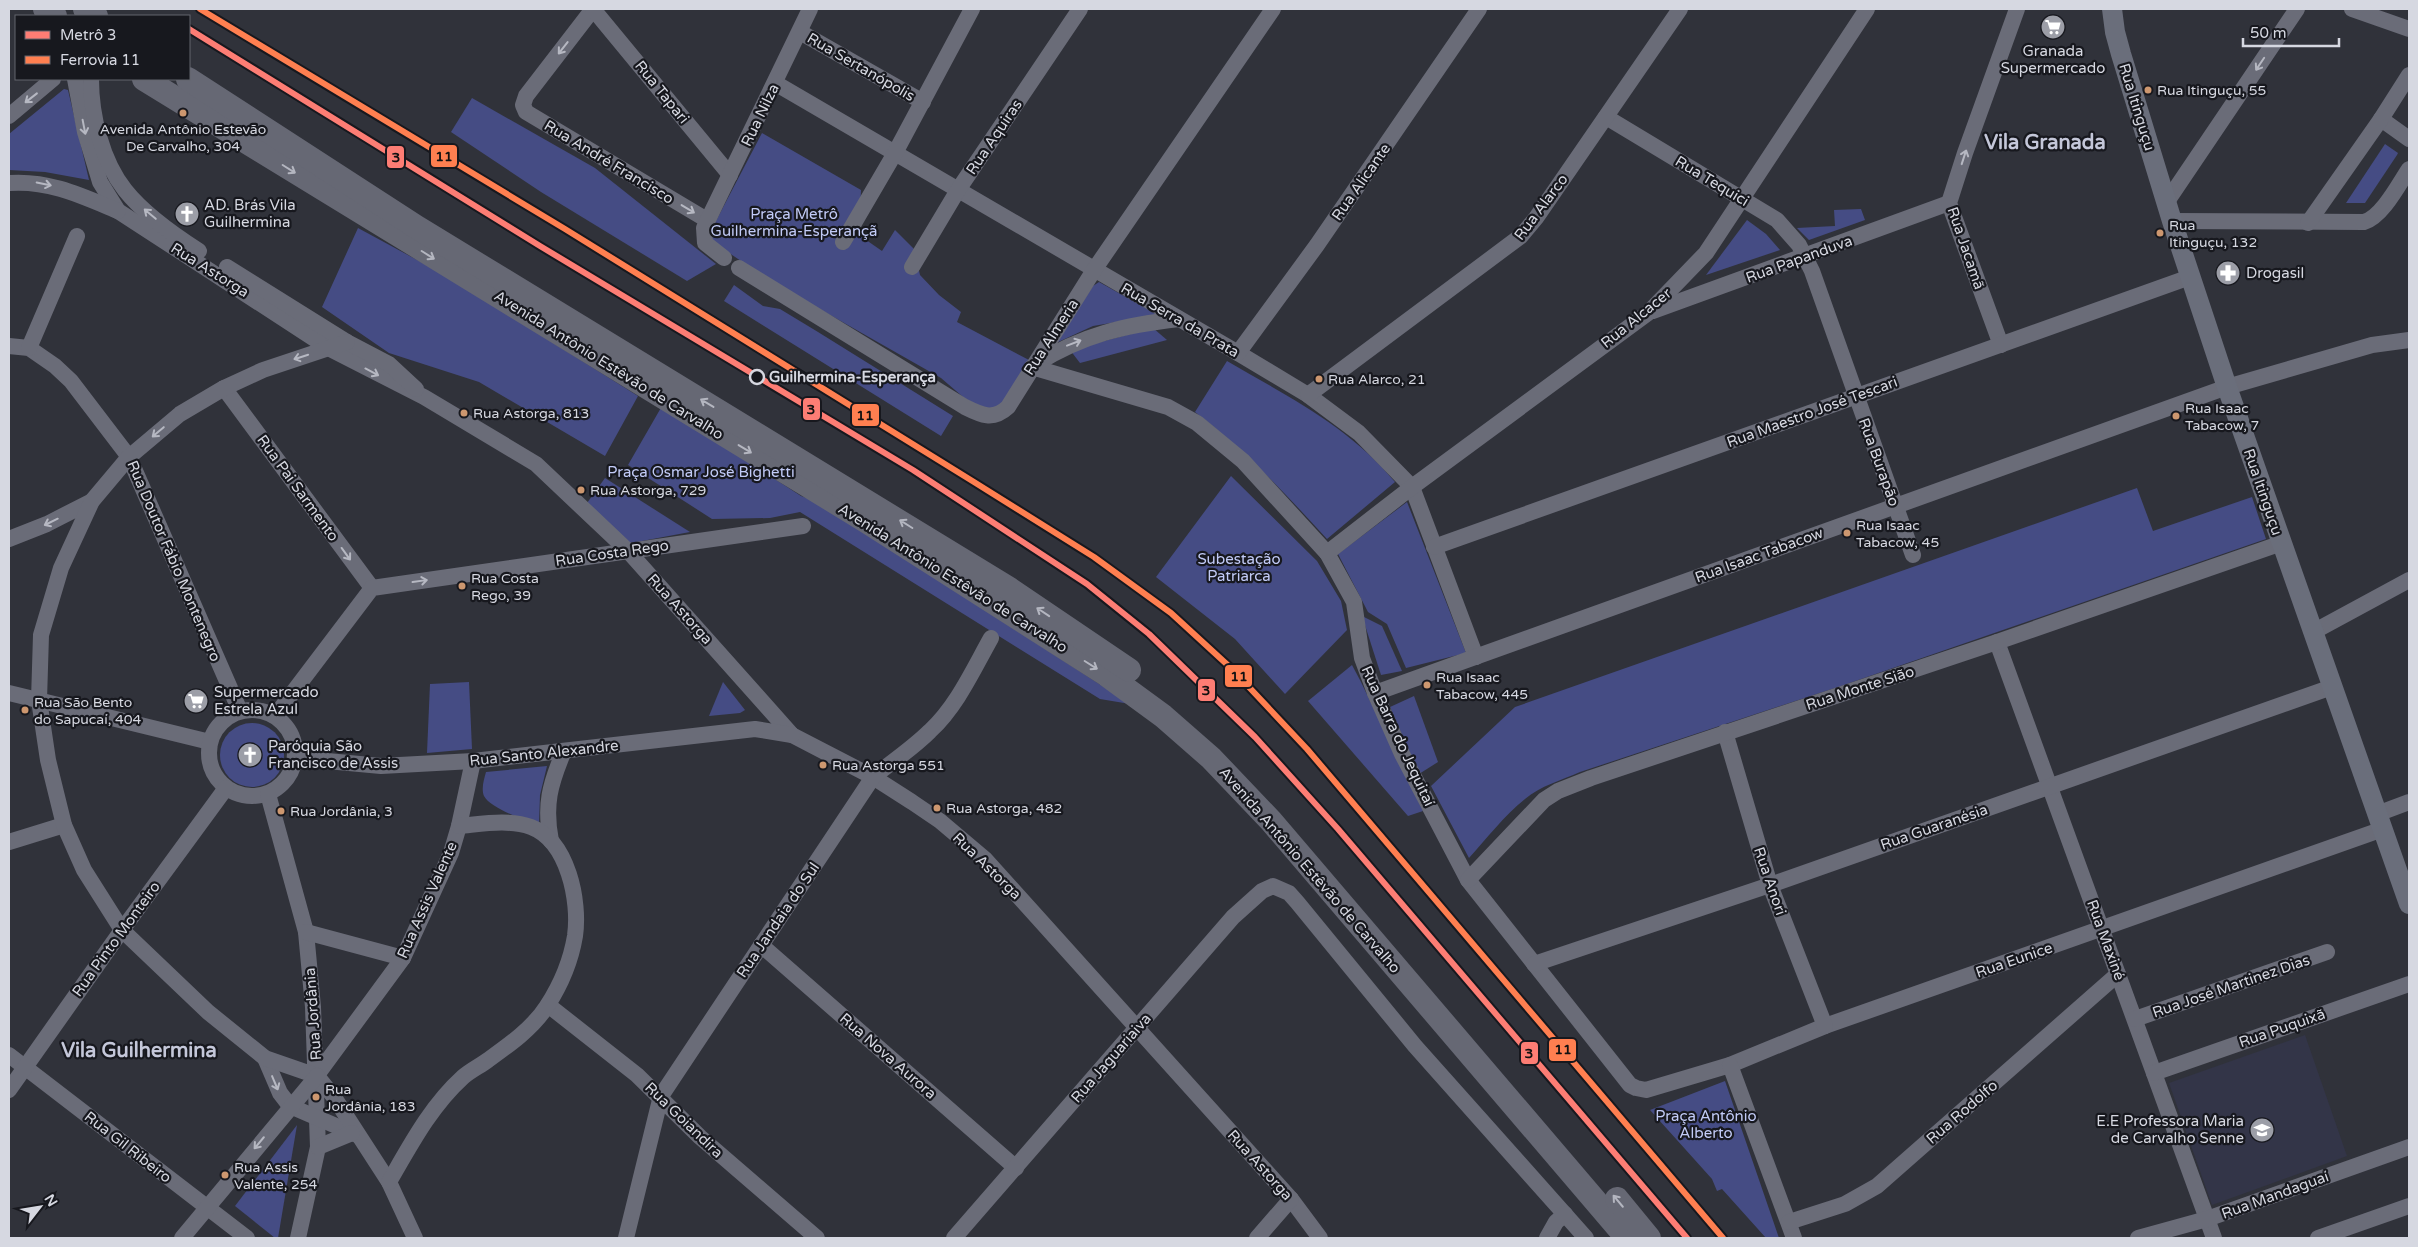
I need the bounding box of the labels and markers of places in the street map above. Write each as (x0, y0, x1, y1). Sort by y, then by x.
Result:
supermarket icon: Granada Supermercado (2040, 14, 2066, 40)
place label: Granada Supermercado (2001, 42, 2105, 77)
place label: Rua Itinguçu, 55 (2157, 82, 2266, 99)
marker: Rua Itinguçu, 55 (2143, 85, 2153, 95)
marker: Avenida Antônio Estevão De Carvalho, 304 (178, 108, 188, 118)
place label: Avenida Antônio Estevão De Carvalho, 304 (100, 121, 266, 155)
place label: AD. Brás Vila Guilhermina (204, 196, 296, 231)
church icon: AD. Brás Vila Guilhermina (174, 201, 200, 227)
place label: Rua Itinguçu, 132 (2169, 217, 2257, 251)
marker: Rua Itinguçu, 132 (2155, 228, 2165, 238)
pharmacy icon: Drogasil (2215, 260, 2241, 286)
place label: Drogasil (2246, 264, 2304, 282)
place label: Guilhermina-Esperança (769, 368, 936, 387)
marker: Guilhermina-Esperança (749, 369, 765, 385)
place label: Rua Alarco, 21 (1328, 371, 1426, 388)
marker: Rua Alarco, 21 (1314, 374, 1324, 384)
place label: Rua Isaac Tabacow, 7 (2185, 400, 2259, 434)
place label: Rua Astorga, 813 (473, 405, 589, 422)
marker: Rua Astorga, 813 (459, 408, 469, 418)
marker: Rua Isaac Tabacow, 7 (2171, 411, 2181, 421)
place label: Rua Astorga, 729 (590, 482, 706, 499)
marker: Rua Astorga, 729 (576, 485, 586, 495)
place label: Rua Isaac Tabacow, 45 (1856, 517, 1939, 551)
marker: Rua Isaac Tabacow, 45 (1842, 528, 1852, 538)
place label: Rua Costa Rego, 39 (471, 570, 539, 604)
marker: Rua Costa Rego, 39 (457, 581, 467, 591)
place label: Rua Isaac Tabacow, 445 (1436, 669, 1528, 703)
marker: Rua Isaac Tabacow, 445 (1422, 680, 1432, 690)
place label: Supermercado Estrela Azul (214, 683, 319, 718)
supermarket icon: Supermercado Estrela Azul (183, 688, 209, 714)
place label: Rua São Bento do Sapucaí, 404 (34, 694, 142, 728)
marker: Rua São Bento do Sapucaí, 404 (20, 705, 30, 715)
place label: Paróquia São Francisco de Assis (268, 737, 398, 772)
church icon: Paróquia São Francisco de Assis (237, 742, 263, 768)
place label: Rua Astorga 551 (832, 757, 945, 774)
marker: Rua Astorga 551 (818, 760, 828, 770)
place label: Rua Astorga, 482 (946, 800, 1062, 817)
place label: Rua Jordânia, 3 (290, 803, 393, 820)
marker: Rua Astorga, 482 (932, 803, 942, 813)
marker: Rua Jordânia, 3 (276, 806, 286, 816)
place label: Rua Jordânia, 183 (325, 1081, 415, 1115)
marker: Rua Jordânia, 183 (311, 1092, 321, 1102)
place label: E.E Professora Maria de Carvalho Senne (2096, 1112, 2244, 1147)
school or university icon: E.E Professora Maria de Carvalho Senne (2249, 1117, 2275, 1143)
place label: Rua Assis Valente, 254 (234, 1159, 318, 1193)
marker: Rua Assis Valente, 254 (220, 1170, 230, 1180)

